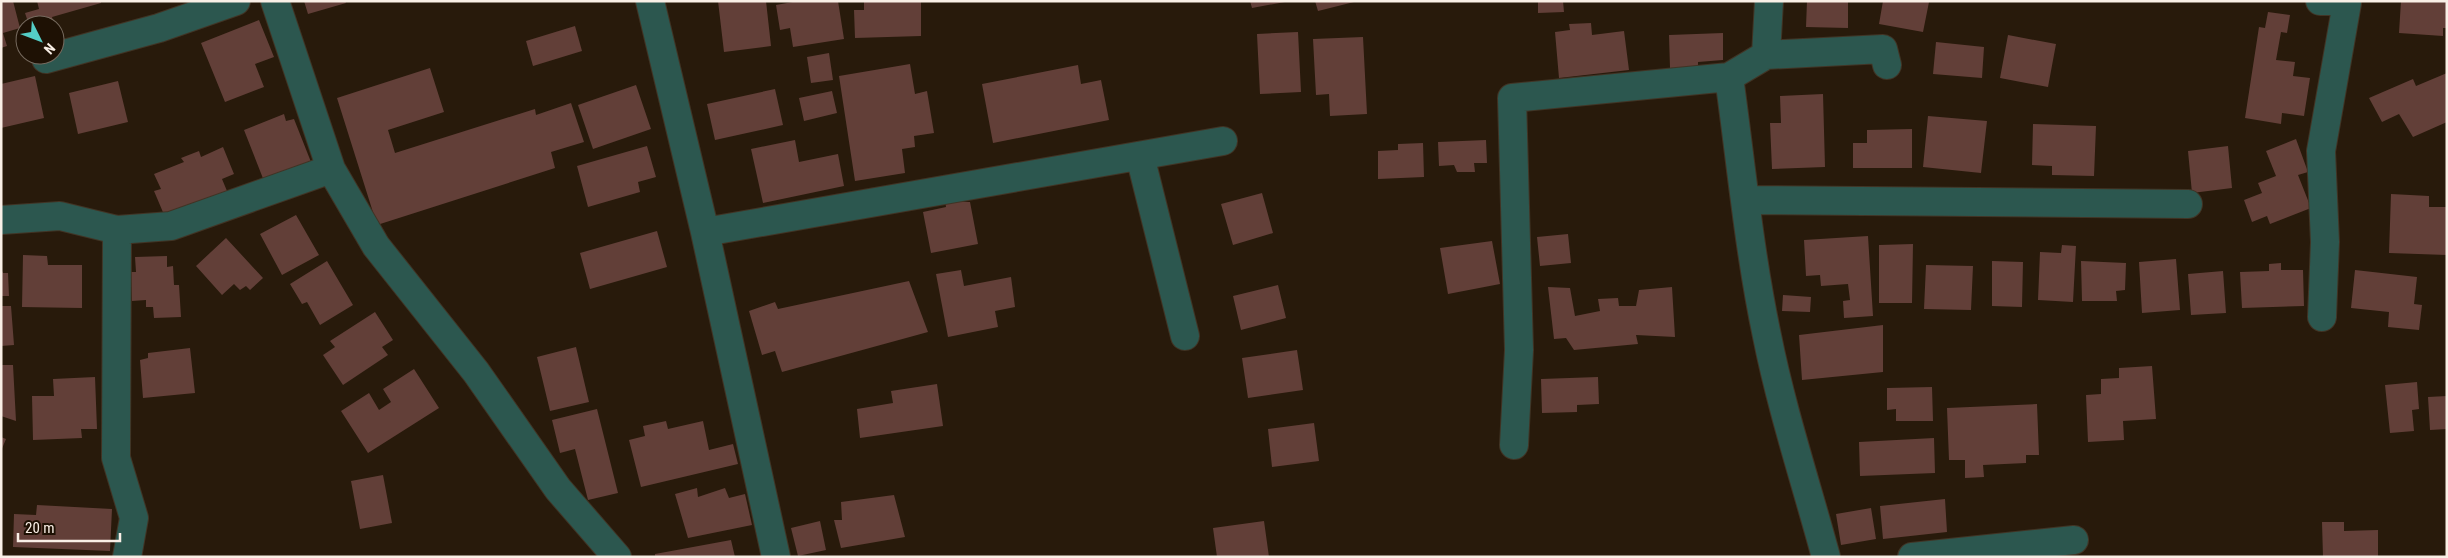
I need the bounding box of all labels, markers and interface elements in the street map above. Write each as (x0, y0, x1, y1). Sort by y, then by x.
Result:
north arrow (15, 15, 65, 65)
text: N (41, 40, 58, 57)
scale bar (18, 510, 120, 542)
text: 20 m (25, 519, 55, 537)

